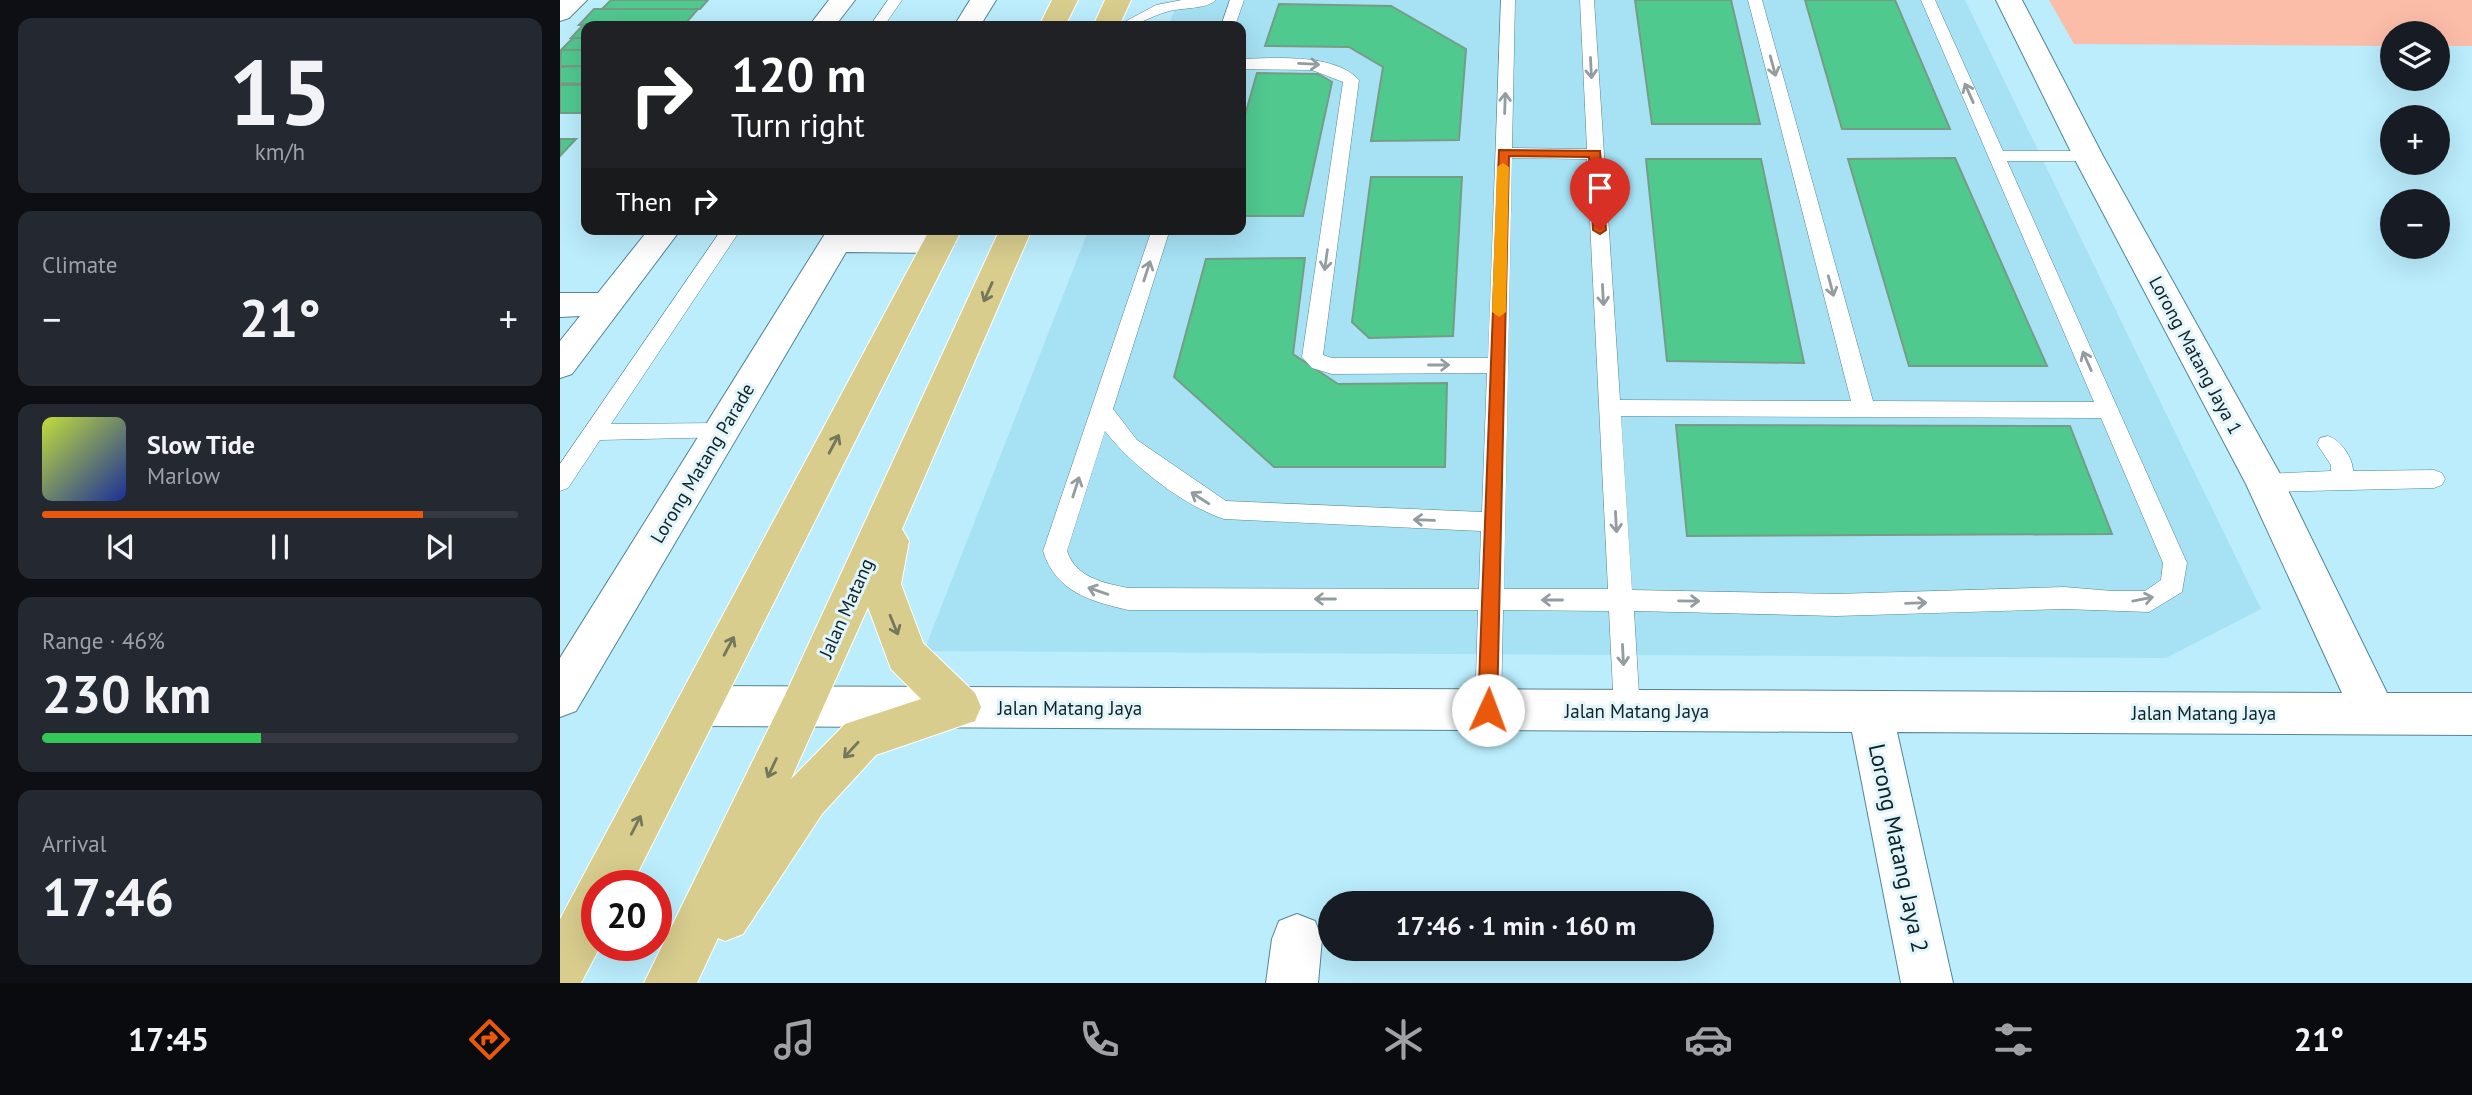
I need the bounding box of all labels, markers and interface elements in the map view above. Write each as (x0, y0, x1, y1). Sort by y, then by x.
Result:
map controls (2380, 21, 2450, 259)
button: layers (2380, 21, 2450, 91)
text: 15 (228, 32, 332, 150)
text: 120 m (731, 42, 866, 106)
icon: right (616, 49, 707, 140)
one-way arrow (1767, 55, 1780, 77)
one-way arrow (1584, 56, 1597, 79)
one-way arrow (1297, 58, 1320, 71)
one-way arrow (1962, 83, 1975, 105)
one-way arrow (1498, 92, 1512, 115)
text: Turn right (731, 104, 865, 146)
button: + (2380, 105, 2450, 175)
text: km/h (255, 137, 305, 166)
pin (1570, 158, 1630, 230)
icon: arrive (1581, 169, 1619, 207)
icon: right (686, 182, 724, 220)
text: Then (616, 185, 672, 218)
button: − (2380, 189, 2450, 259)
one-way arrow (1319, 248, 1332, 271)
text: Climate (42, 250, 117, 279)
one-way arrow (1142, 260, 1154, 282)
street label: Lorong Matang Jaya 1 (2144, 272, 2248, 438)
one-way arrow (1826, 275, 1839, 297)
one-way arrow (981, 280, 994, 302)
text: 21° (239, 284, 321, 351)
one-way arrow (1597, 284, 1610, 306)
text: − (42, 294, 61, 343)
text: + (499, 294, 518, 343)
one-way arrow (2080, 351, 2093, 372)
one-way arrow (1427, 358, 1450, 372)
street label: Lorong Matang Parade (645, 379, 759, 547)
text: Slow Tide (147, 428, 255, 461)
one-way arrow (828, 434, 842, 455)
text: Marlow (147, 461, 220, 490)
one-way arrow (1071, 476, 1083, 498)
one-way arrow (1191, 491, 1210, 505)
one-way arrow (1610, 511, 1623, 533)
one-way arrow (1413, 513, 1436, 526)
icon: previous (102, 528, 140, 566)
icon: pause (261, 528, 299, 566)
icon: next (420, 528, 458, 566)
street label: Jalan Matang (813, 555, 879, 662)
one-way arrow (1088, 584, 1110, 596)
one-way arrow (1313, 592, 1336, 606)
one-way arrow (2131, 592, 2153, 605)
one-way arrow (1541, 593, 1564, 607)
one-way arrow (1677, 595, 1700, 608)
one-way arrow (1904, 596, 1927, 609)
one-way arrow (888, 614, 901, 635)
text: Range · 46% (42, 626, 165, 655)
one-way arrow (723, 636, 737, 657)
one-way arrow (1617, 644, 1630, 667)
text: 230 km (42, 660, 211, 727)
position arrow (1451, 673, 1525, 747)
street label: Jalan Matang Jaya (997, 696, 1142, 720)
street label: Jalan Matang Jaya (1564, 699, 1709, 723)
street label: Jalan Matang Jaya (2131, 701, 2276, 725)
one-way arrow (843, 740, 860, 758)
street label: Lorong Matang Jaya 2 (1863, 741, 1935, 955)
one-way arrow (765, 757, 779, 778)
one-way arrow (630, 815, 643, 836)
text: Arrival (42, 829, 106, 858)
text: 17:46 (42, 863, 174, 930)
speed limit sign: 20 (581, 870, 672, 961)
text: 17:46 · 1 min · 160 m (1396, 909, 1636, 942)
icon: directions (465, 1015, 514, 1064)
icon: music (770, 1015, 819, 1064)
icon: phone (1075, 1015, 1124, 1064)
icon: climate (1379, 1015, 1428, 1064)
icon: car (1684, 1015, 1733, 1064)
icon: filters (1989, 1015, 2038, 1064)
text: 17:45 (128, 1018, 209, 1060)
text: 21° (2294, 1018, 2344, 1060)

